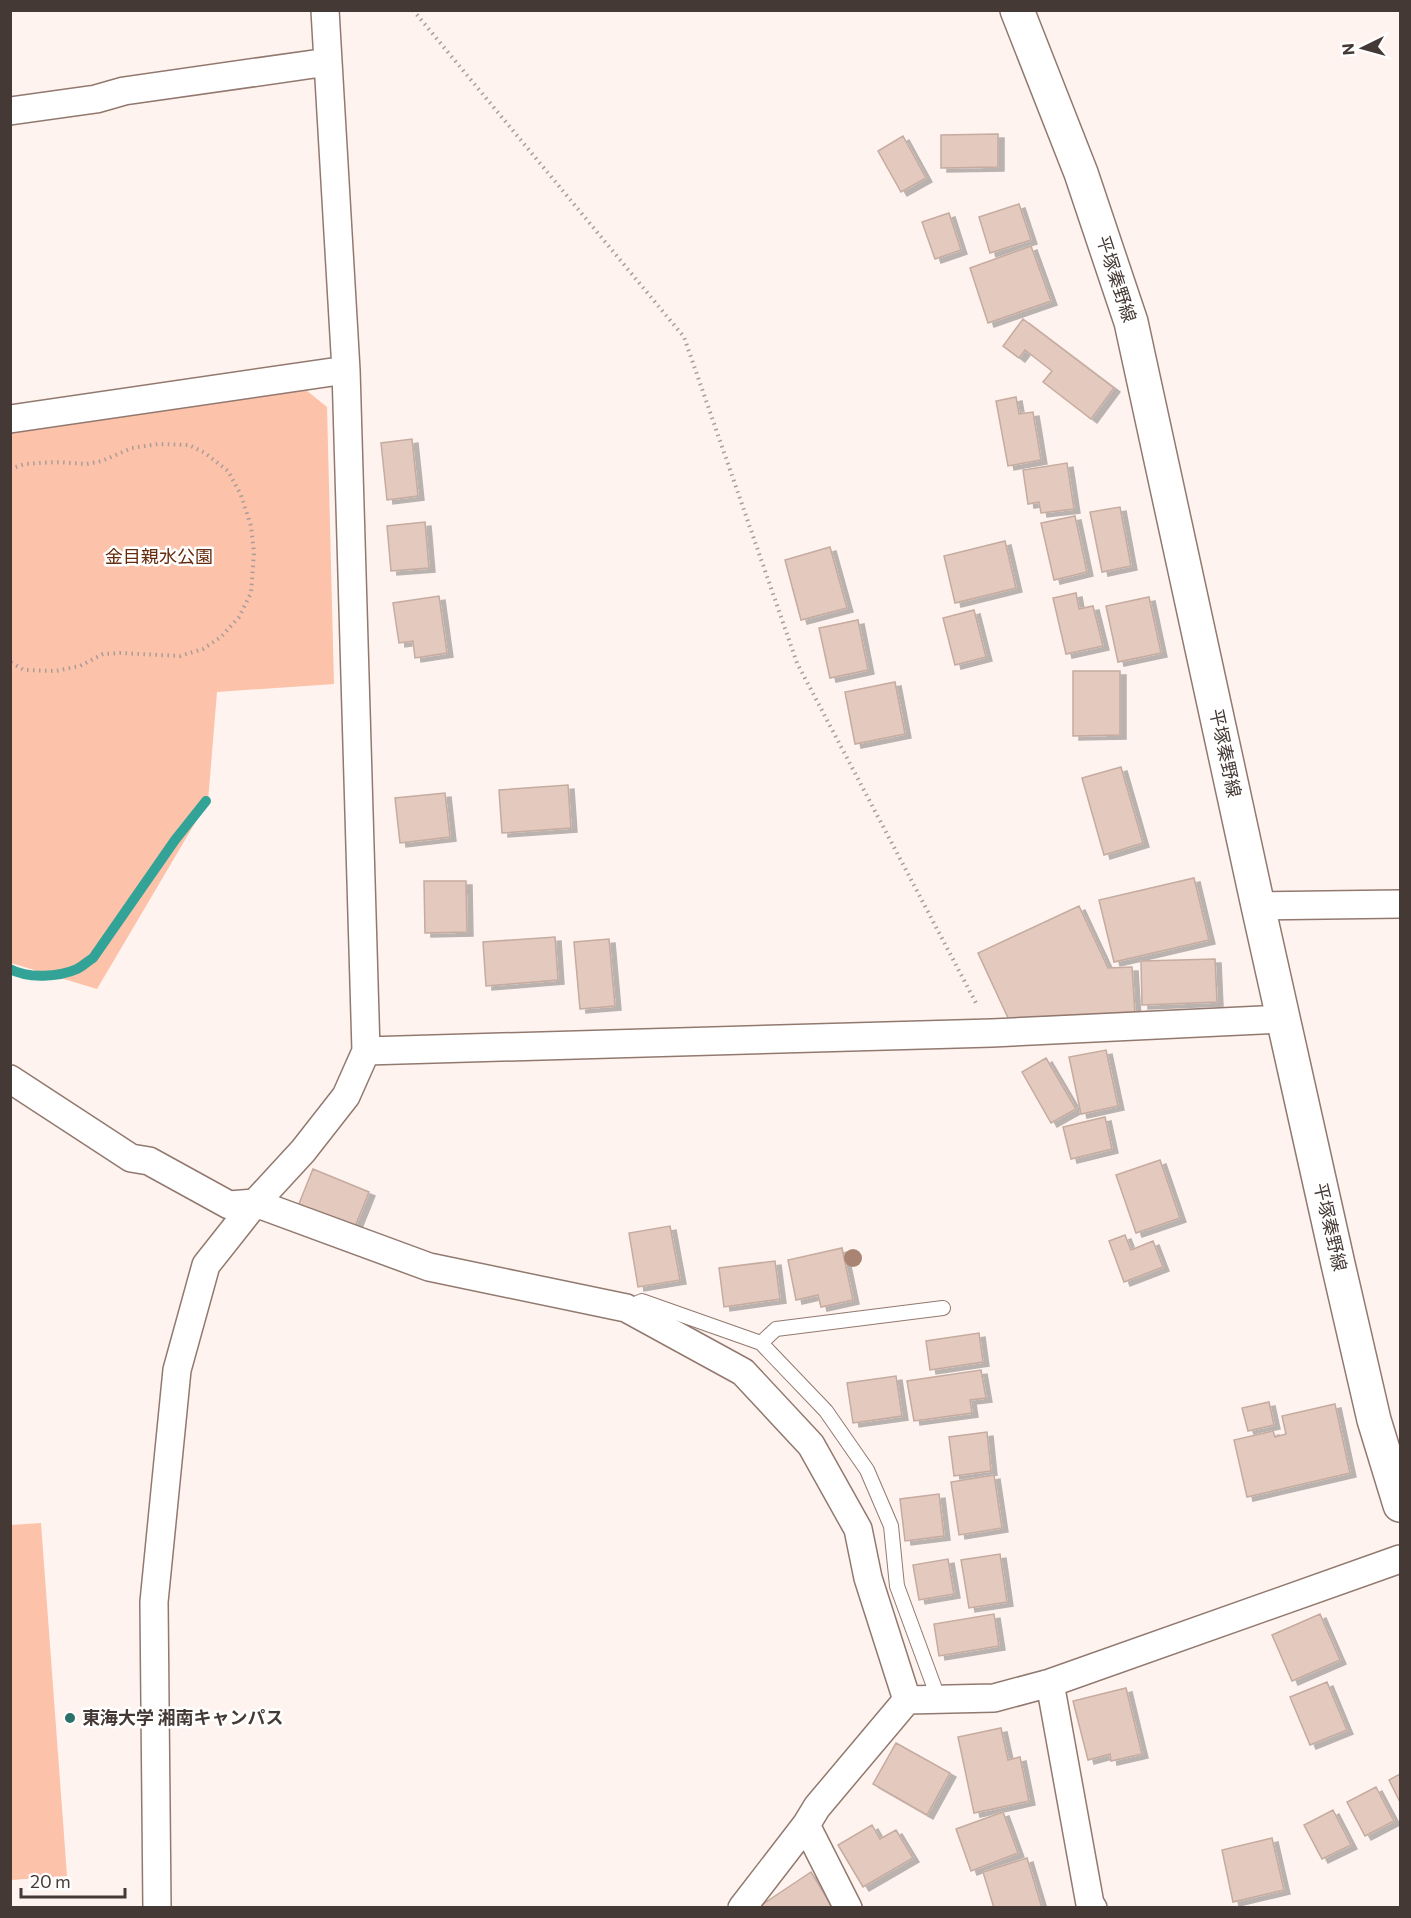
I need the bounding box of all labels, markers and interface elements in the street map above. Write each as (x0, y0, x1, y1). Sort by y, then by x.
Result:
north arrow (1333, 18, 1393, 78)
text: N (1338, 43, 1358, 56)
street label: 平塚秦野線 (1093, 232, 1141, 325)
park label: 金目親水公園 (105, 545, 213, 567)
street label: 平塚秦野線 (1206, 706, 1246, 799)
street label: 平塚秦野線 (1310, 1180, 1352, 1273)
place label: 東海大学 湘南キャンパス (82, 1706, 283, 1728)
marker: 東海大学 湘南キャンパス (63, 1711, 77, 1725)
scale bar (21, 1861, 124, 1899)
text: 20 m (30, 1870, 71, 1892)

